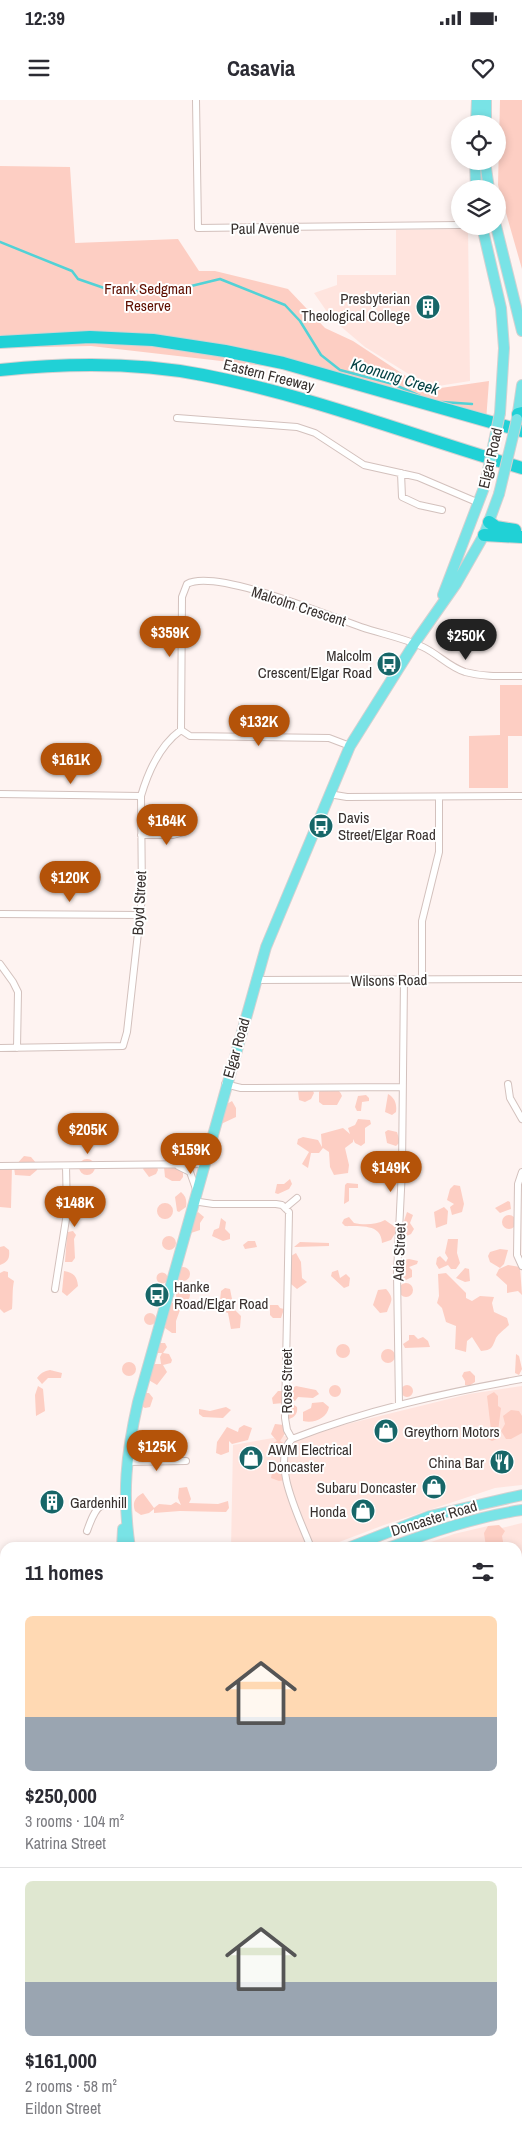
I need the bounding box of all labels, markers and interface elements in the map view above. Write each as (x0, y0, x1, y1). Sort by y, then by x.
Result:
text: 12:39 (25, 5, 65, 31)
text: Casavia (227, 53, 295, 83)
icon: menu (25, 54, 53, 82)
icon: heart (469, 54, 497, 82)
map controls (451, 115, 506, 235)
button: locate (451, 115, 506, 170)
button: layers (451, 180, 506, 235)
street label: Paul Avenue (230, 217, 300, 239)
park label: Frank Sedgman Reserve (104, 278, 192, 316)
place label: Presbyterian Theological College (301, 288, 410, 326)
building icon: Presbyterian Theological College (415, 294, 441, 320)
water label: Koonung Creek (348, 352, 442, 400)
street label: Eastern Freeway (221, 354, 317, 397)
street label: Elgar Road (473, 426, 507, 490)
street label: Malcolm Crescent (249, 581, 350, 631)
pin: $359K (135, 616, 205, 658)
pin: $250K (431, 618, 501, 661)
text: $359K (151, 621, 189, 643)
text: $250K (447, 624, 485, 646)
place label: Malcolm Crescent/Elgar Road (258, 645, 372, 683)
bus stop icon: Malcolm Crescent/Elgar Road (376, 651, 402, 677)
pin: $132K (224, 704, 294, 747)
text: $132K (240, 710, 278, 732)
pin: $161K (36, 742, 106, 785)
text: $161K (52, 748, 90, 770)
pin: $164K (132, 804, 202, 846)
place label: Davis Street/Elgar Road (338, 807, 436, 845)
text: $164K (148, 809, 186, 831)
bus stop icon: Davis Street/Elgar Road (308, 813, 334, 839)
pin: $120K (35, 860, 105, 903)
text: $120K (51, 866, 89, 888)
street label: Boyd Street (127, 870, 151, 936)
street label: Wilsons Road (351, 969, 427, 991)
street label: Elgar Road (217, 1016, 255, 1080)
pin: $205K (53, 1112, 123, 1155)
text: $205K (69, 1118, 107, 1140)
pin: $159K (156, 1132, 226, 1175)
text: $159K (172, 1138, 210, 1160)
pin: $149K (356, 1150, 426, 1193)
text: $149K (372, 1156, 410, 1178)
pin: $148K (40, 1186, 110, 1228)
text: $148K (56, 1191, 94, 1213)
street label: Ada Street (387, 1222, 411, 1282)
place label: Hanke Road/Elgar Road (174, 1276, 268, 1314)
bus stop icon: Hanke Road/Elgar Road (144, 1282, 170, 1308)
street label: Rose Street (276, 1348, 297, 1413)
shop icon: Greythorn Motors (373, 1418, 399, 1444)
place label: Greythorn Motors (404, 1421, 500, 1442)
pin: $125K (122, 1430, 192, 1472)
text: $125K (138, 1435, 176, 1457)
place label: AWM Electrical Doncaster (267, 1439, 352, 1477)
shop icon: AWM Electrical Doncaster (238, 1445, 264, 1471)
restaurant icon: China Bar (489, 1449, 515, 1475)
place label: China Bar (429, 1452, 484, 1473)
shop icon: Subaru Doncaster (421, 1474, 447, 1500)
place label: Subaru Doncaster (317, 1477, 416, 1498)
building icon: Gardenhill (39, 1489, 65, 1515)
place label: Gardenhill (70, 1492, 127, 1513)
street label: Doncaster Road (388, 1495, 480, 1541)
shop icon: Honda (350, 1498, 376, 1524)
place label: Honda (310, 1501, 346, 1522)
text: 11 homes (25, 1558, 104, 1587)
icon: filters (469, 1558, 497, 1586)
icon: home (216, 1648, 306, 1738)
text: $250,000 (25, 1781, 97, 1810)
text: 3 rooms · 104 m² (25, 1810, 124, 1832)
text: Katrina Street (25, 1832, 106, 1854)
icon: home (216, 1914, 306, 2004)
text: $161,000 (25, 2046, 97, 2075)
text: 2 rooms · 58 m² (25, 2075, 117, 2097)
text: Eildon Street (25, 2097, 101, 2119)

